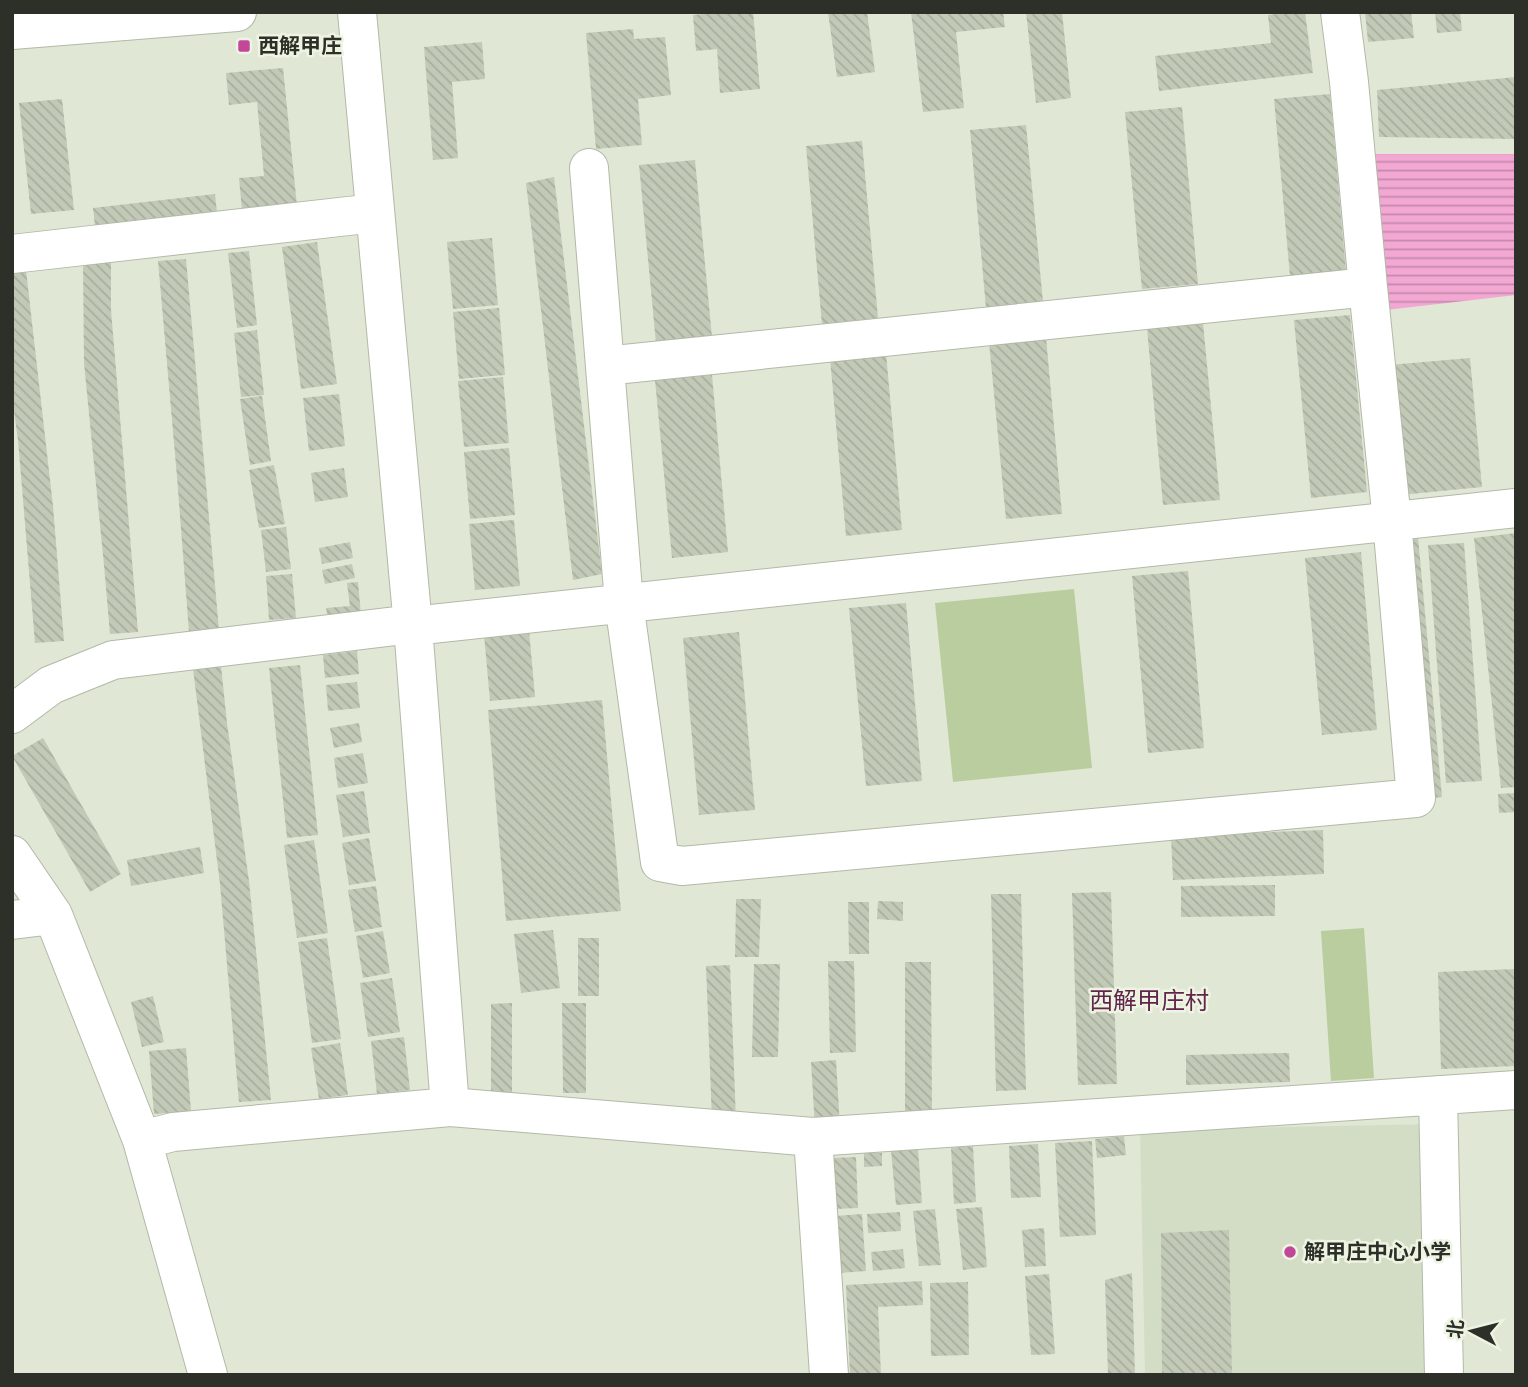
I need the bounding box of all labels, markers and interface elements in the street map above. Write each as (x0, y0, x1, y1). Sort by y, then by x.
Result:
place label: 西解甲庄 (258, 32, 342, 59)
marker: 西解甲庄 (236, 38, 252, 54)
district label: 西解甲庄村 (1089, 985, 1209, 1016)
place label: 解甲庄中心小学 (1304, 1238, 1451, 1265)
marker: 解甲庄中心小学 (1282, 1244, 1298, 1260)
north arrow (1437, 1296, 1507, 1366)
text: 北 (1442, 1318, 1468, 1340)

